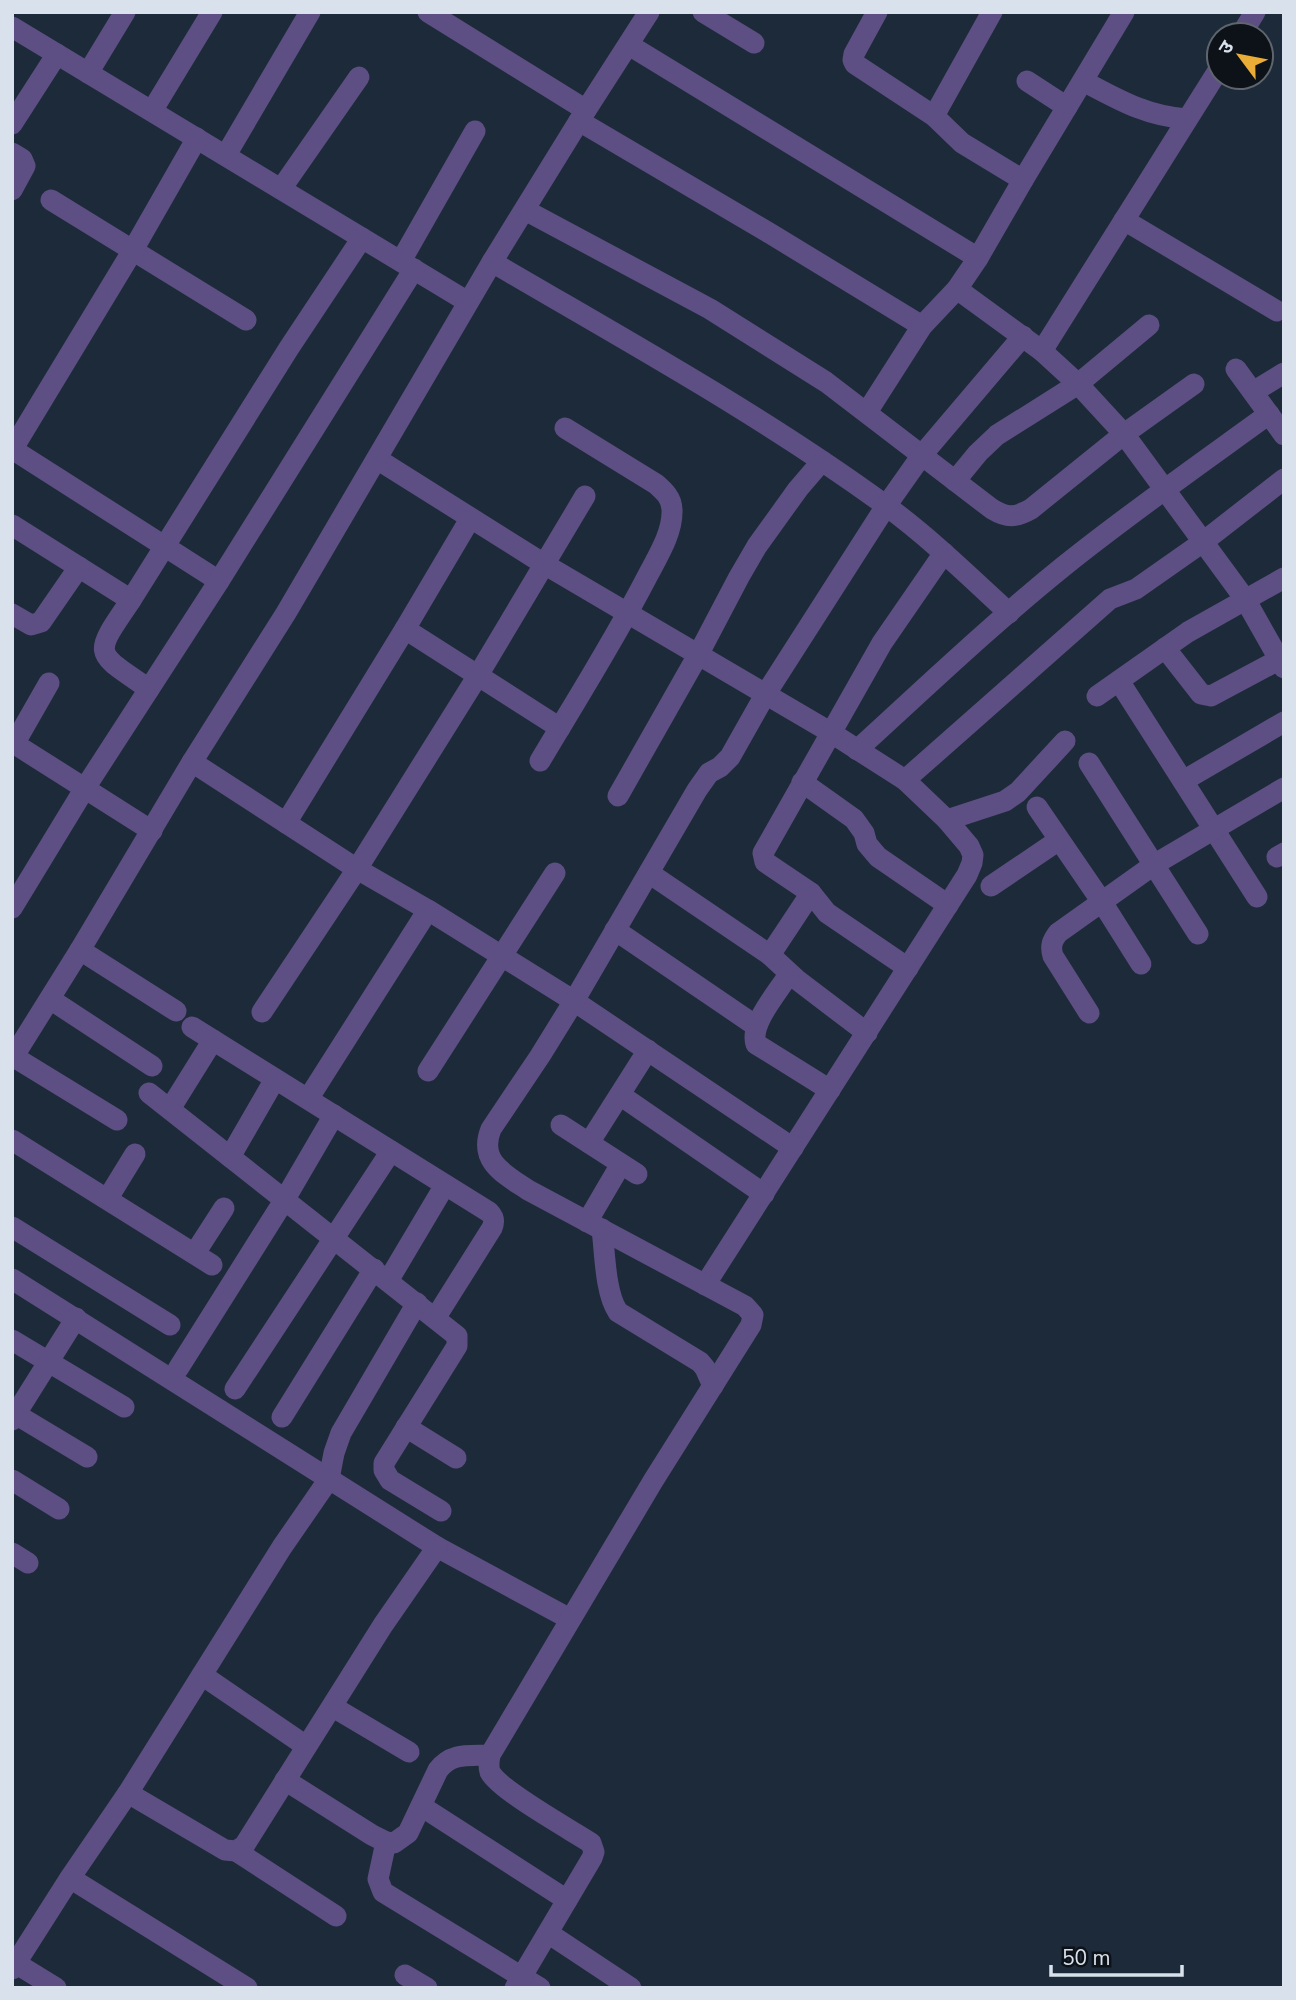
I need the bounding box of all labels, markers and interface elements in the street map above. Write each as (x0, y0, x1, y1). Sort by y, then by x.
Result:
north arrow (1205, 21, 1275, 91)
text: उ (1212, 35, 1241, 59)
scale bar (1051, 1934, 1182, 1978)
text: 50 m (1062, 1944, 1111, 1972)

